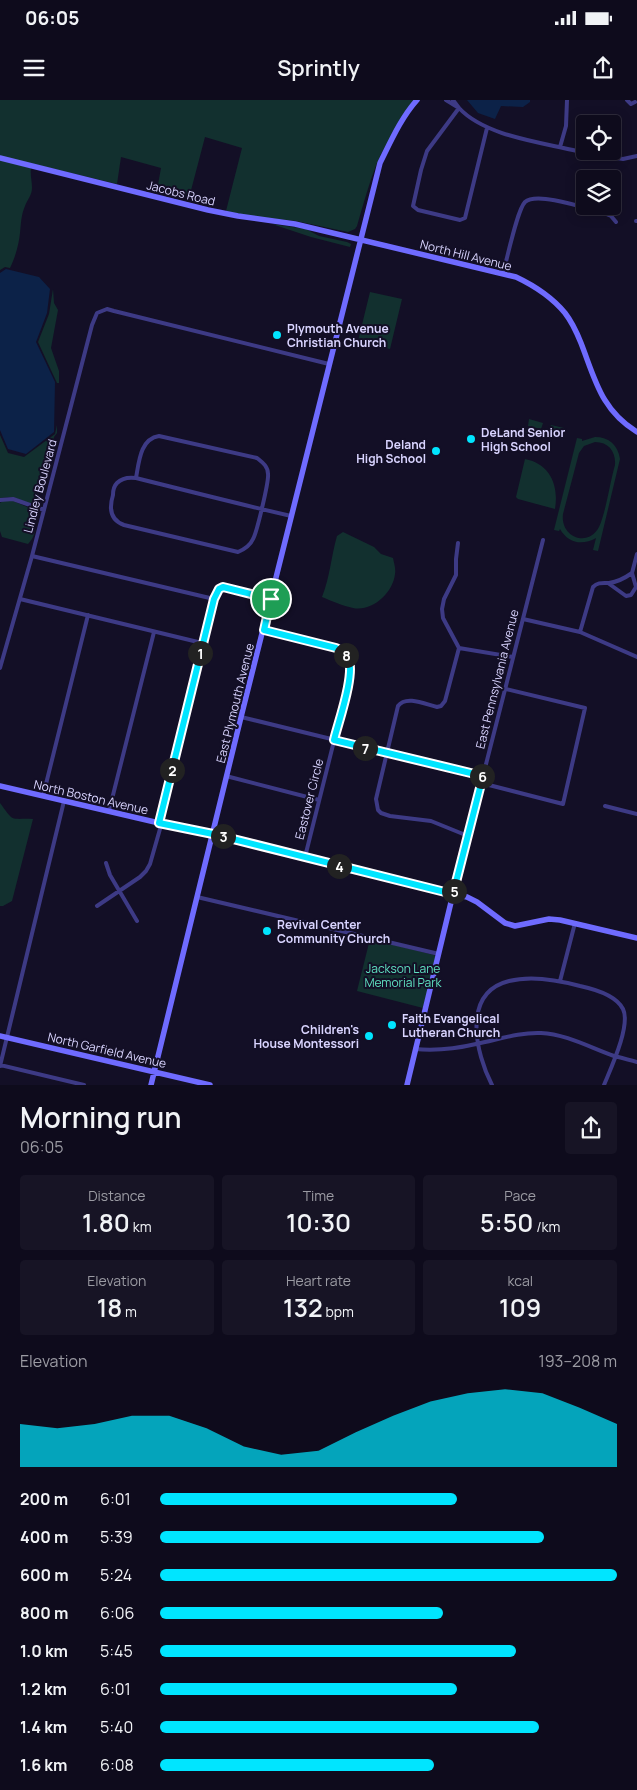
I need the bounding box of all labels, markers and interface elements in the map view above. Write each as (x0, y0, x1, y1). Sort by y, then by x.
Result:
text: 06:05 (25, 5, 79, 31)
text: Sprintly (277, 53, 360, 83)
icon: menu (20, 54, 48, 82)
icon: share (589, 54, 617, 82)
map controls (576, 115, 621, 215)
button: locate (576, 115, 621, 160)
button: layers (576, 170, 621, 215)
street label: Jacobs Road (145, 176, 217, 210)
street label: North Hill Avenue (418, 235, 514, 275)
place label: Plymouth Avenue Christian Church (287, 320, 389, 351)
marker: Plymouth Avenue Christian Church (271, 329, 283, 341)
place label: DeLand Senior High School (481, 424, 565, 455)
marker: DeLand Senior High School (465, 433, 477, 445)
place label: Deland High School (356, 436, 426, 467)
street label: Lindley Boulevard (19, 437, 61, 535)
marker: Deland High School (430, 445, 442, 457)
pin (250, 578, 292, 620)
icon: arrive (257, 585, 285, 613)
street label: East Pennsylvania Avenue (471, 608, 523, 750)
pin: 1 (188, 640, 212, 666)
street label: East Plymouth Avenue (212, 641, 258, 765)
pin: 8 (334, 642, 358, 668)
text: 1 (197, 644, 204, 663)
text: 8 (342, 646, 351, 665)
pin: 7 (352, 736, 378, 760)
text: 7 (362, 739, 369, 758)
street label: Eastover Circle (291, 757, 327, 841)
pin: 2 (160, 758, 184, 782)
text: 2 (168, 761, 177, 780)
pin: 6 (470, 764, 494, 788)
text: 6 (478, 767, 487, 786)
street label: North Boston Avenue (32, 776, 150, 818)
pin: 3 (210, 824, 236, 848)
text: 3 (219, 827, 228, 846)
pin: 4 (326, 854, 352, 878)
text: 4 (335, 857, 344, 876)
pin: 5 (442, 878, 466, 904)
text: 5 (450, 882, 459, 901)
place label: Revival Center Community Church (277, 916, 390, 947)
marker: Revival Center Community Church (261, 925, 273, 937)
park label: Jackson Lane Memorial Park (364, 960, 443, 991)
place label: Faith Evangelical Lutheran Church (402, 1010, 500, 1041)
marker: Faith Evangelical Lutheran Church (386, 1019, 398, 1031)
place label: Children's House Montessori (253, 1021, 359, 1052)
street label: North Garfield Avenue (46, 1028, 168, 1072)
marker: Children's House Montessori (363, 1030, 375, 1042)
text: Morning run (20, 1098, 181, 1136)
button: share (565, 1102, 617, 1154)
text: 06:05 (20, 1136, 63, 1158)
text: Distance (88, 1186, 146, 1205)
text: Time (303, 1186, 334, 1205)
text: Pace (504, 1186, 536, 1205)
text: 1.80 (82, 1205, 130, 1240)
text: 10:30 (286, 1205, 351, 1240)
text: 5:50 (480, 1205, 533, 1240)
text: km (130, 1217, 152, 1236)
text: /km (533, 1217, 560, 1236)
text: Elevation (87, 1271, 146, 1290)
text: Heart rate (286, 1271, 351, 1290)
text: kcal (507, 1271, 533, 1290)
text: 18 (97, 1290, 122, 1325)
text: 132 (283, 1290, 323, 1325)
text: 109 (499, 1290, 541, 1325)
text: m (122, 1302, 137, 1321)
text: bpm (323, 1302, 354, 1321)
text: Elevation (20, 1350, 88, 1372)
text: 193–208 m (538, 1350, 617, 1372)
text: 200 m (20, 1488, 68, 1510)
text: 6:01 (100, 1488, 131, 1510)
text: 400 m (20, 1526, 68, 1548)
text: 5:39 (100, 1526, 133, 1548)
text: 600 m (20, 1564, 69, 1586)
text: 5:24 (100, 1564, 132, 1586)
text: 800 m (20, 1602, 68, 1624)
text: 6:06 (100, 1602, 134, 1624)
text: 1.0 km (20, 1640, 68, 1662)
text: 5:45 (100, 1640, 133, 1662)
text: 1.2 km (20, 1678, 67, 1700)
text: 6:01 (100, 1678, 131, 1700)
text: 1.4 km (20, 1716, 67, 1738)
text: 5:40 (100, 1716, 133, 1738)
text: 1.6 km (20, 1754, 67, 1776)
text: 6:08 (100, 1754, 134, 1776)

